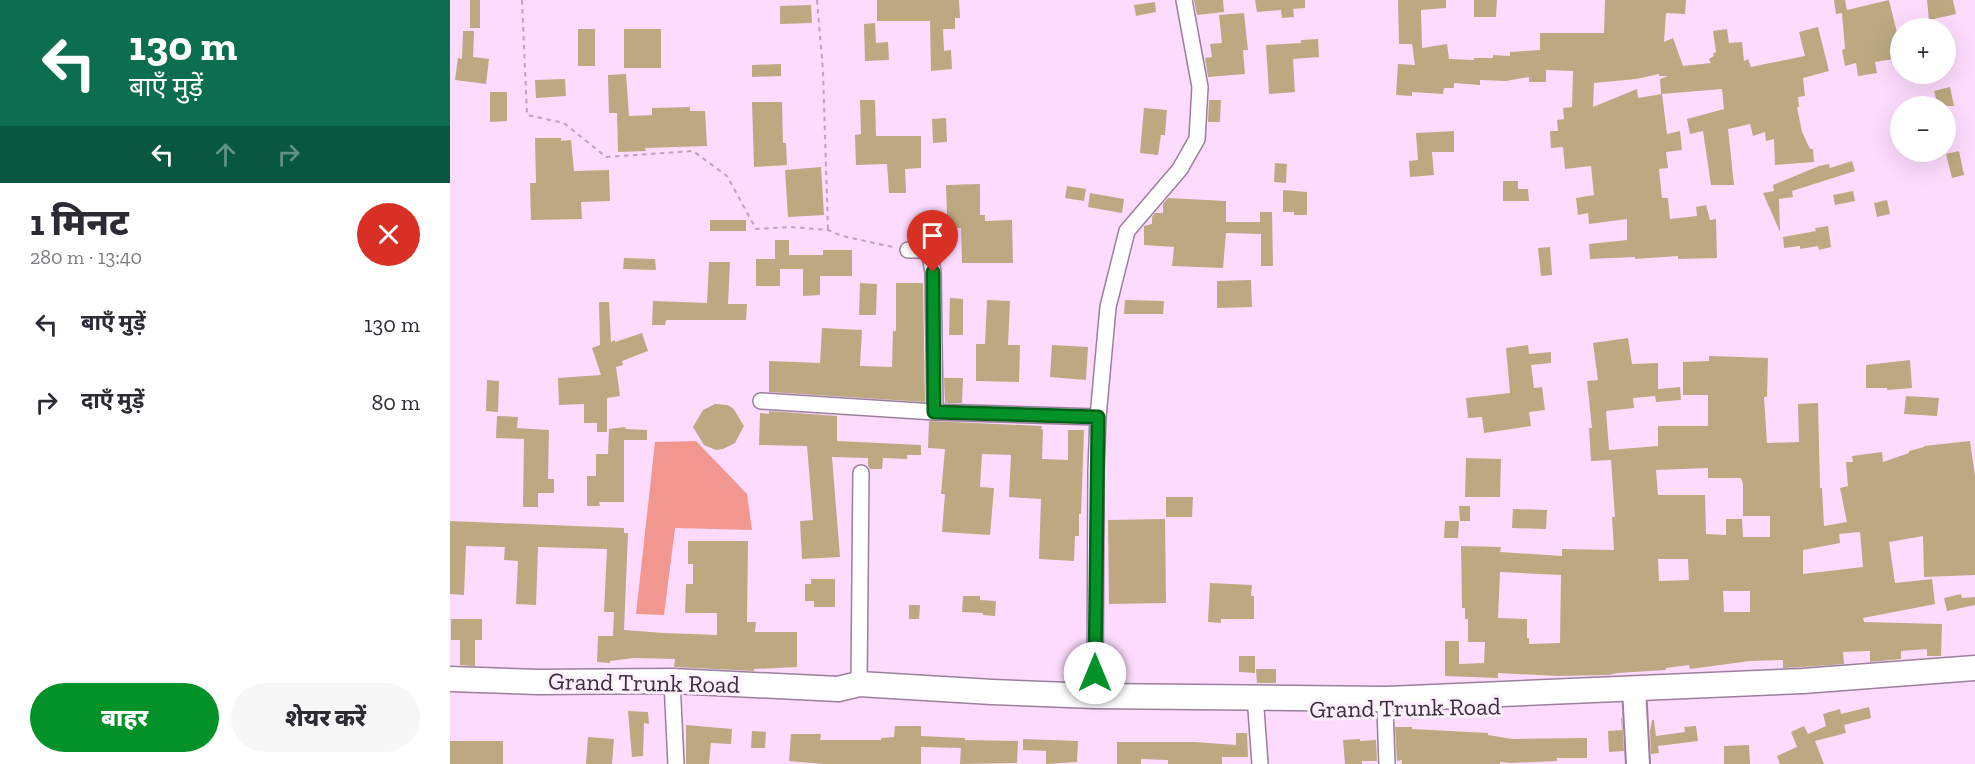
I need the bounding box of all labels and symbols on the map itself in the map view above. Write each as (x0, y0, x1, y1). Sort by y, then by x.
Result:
pin (907, 210, 958, 272)
position arrow (1063, 641, 1127, 705)
street label: Grand Trunk Road (548, 666, 740, 699)
street label: Grand Trunk Road (1309, 691, 1501, 724)

